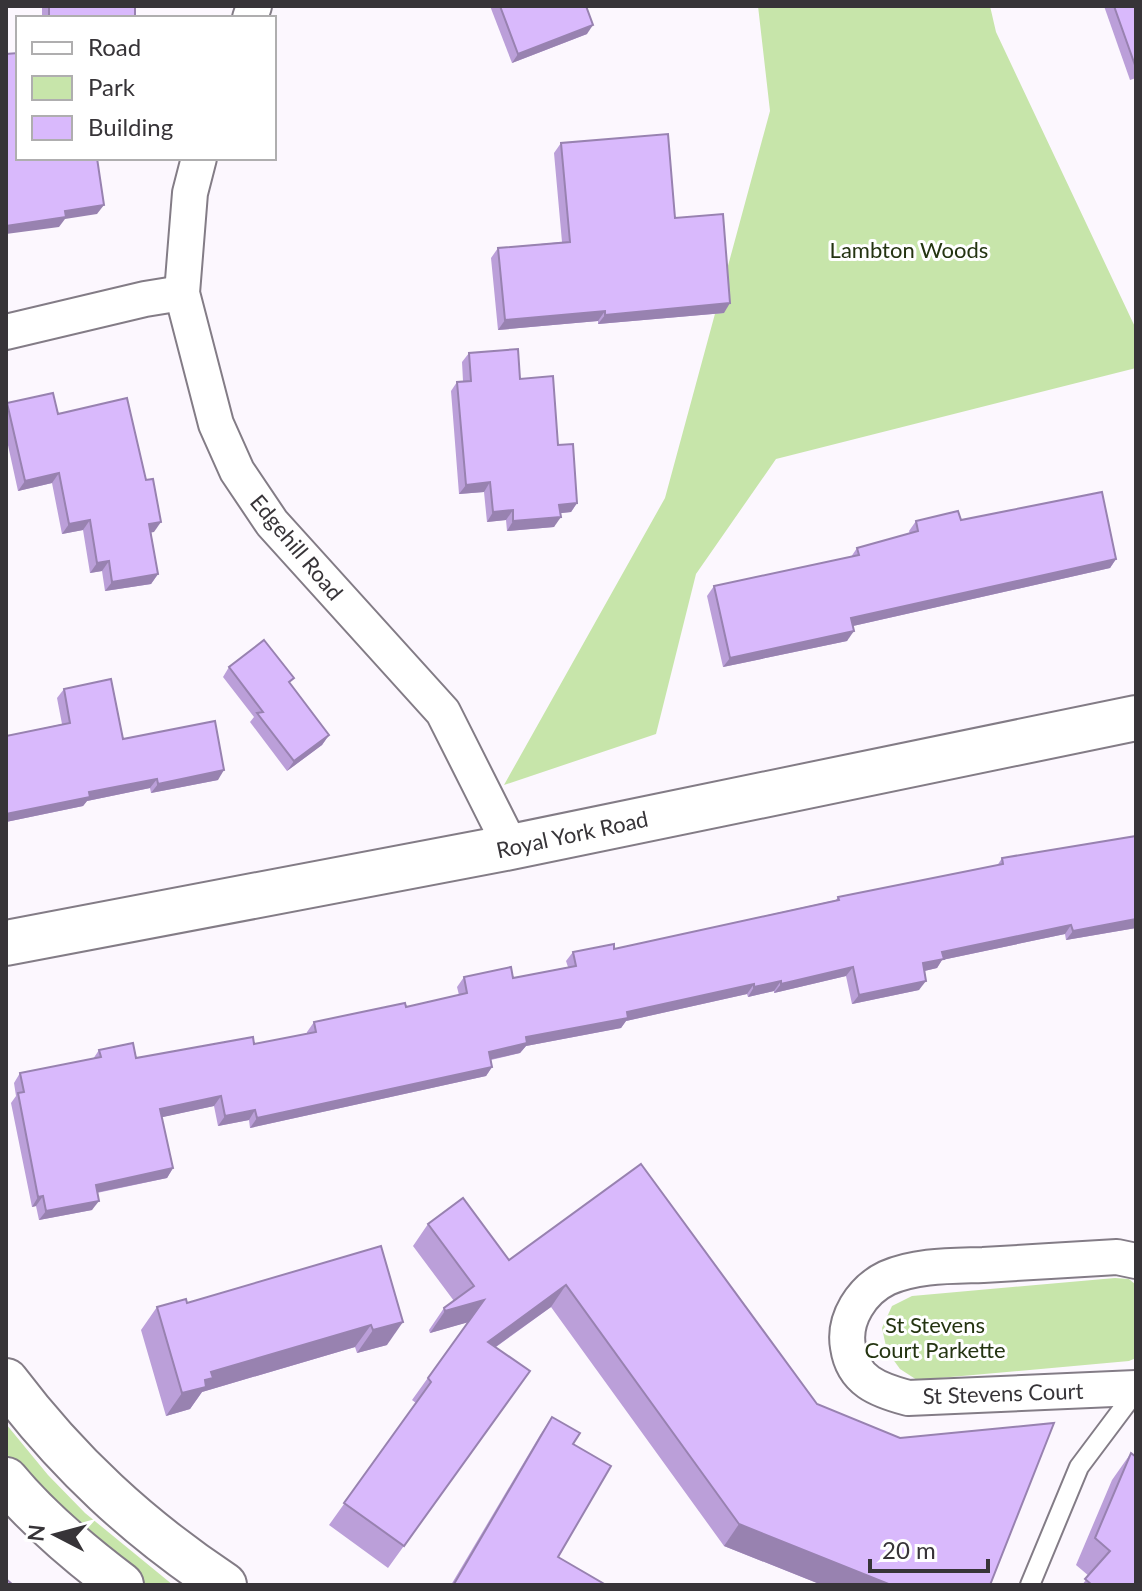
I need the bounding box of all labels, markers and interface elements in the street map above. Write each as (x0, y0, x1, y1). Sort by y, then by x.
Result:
legend (16, 16, 276, 160)
text: Road (88, 32, 141, 61)
text: Park (88, 72, 136, 101)
text: Building (88, 112, 173, 141)
park label: Lambton Woods (830, 236, 988, 263)
street label: Edgehill Road (245, 489, 349, 605)
street label: Royal York Road (494, 805, 650, 863)
park label: St Stevens Court Parkette (864, 1311, 1006, 1363)
street label: St Stevens Court (922, 1377, 1084, 1409)
north arrow (16, 1495, 96, 1575)
text: N (21, 1523, 50, 1543)
scale bar (870, 1523, 988, 1573)
text: 20 m (882, 1535, 936, 1564)

